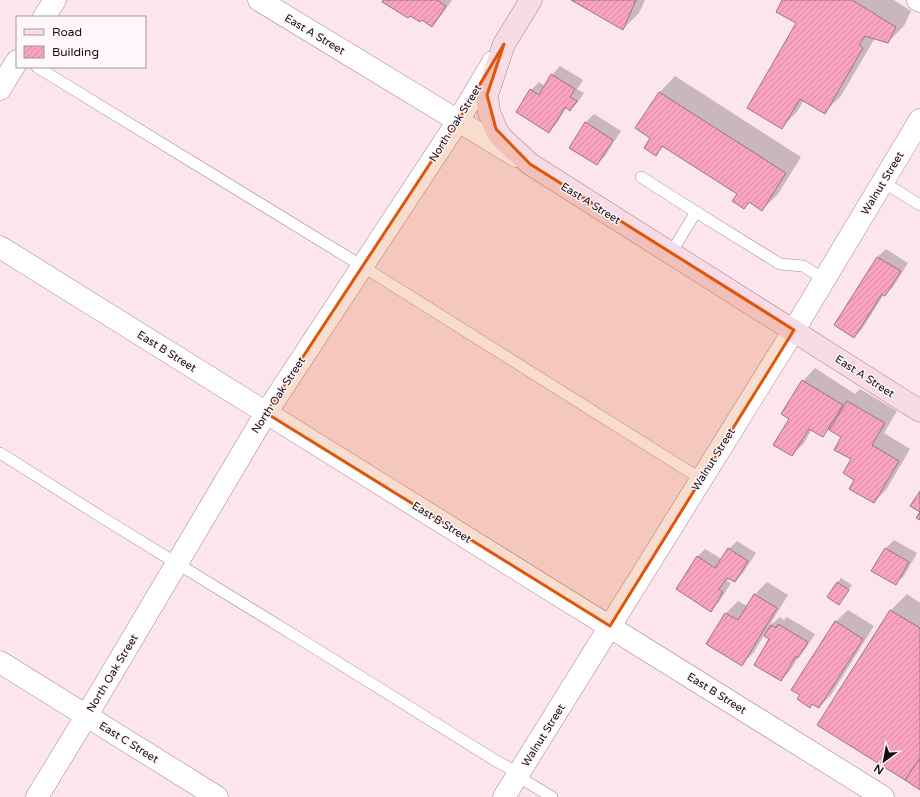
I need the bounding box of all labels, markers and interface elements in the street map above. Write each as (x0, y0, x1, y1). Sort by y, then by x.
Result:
street label: East A Street (282, 11, 347, 57)
legend (16, 16, 146, 68)
text: Road (52, 25, 82, 39)
text: Building (52, 45, 99, 59)
street label: North Oak Street (426, 82, 484, 164)
street label: Walnut Street (858, 149, 906, 217)
street label: East A Street (558, 180, 623, 227)
street label: East B Street (135, 328, 199, 375)
street label: East A Street (833, 352, 897, 400)
street label: North Oak Street (249, 355, 308, 436)
street label: Walnut Street (689, 426, 738, 493)
street label: East B Street (410, 499, 474, 546)
street label: North Oak Street (84, 632, 141, 715)
street label: East B Street (685, 670, 749, 717)
street label: Walnut Street (519, 702, 568, 769)
street label: East C Street (97, 719, 161, 766)
north arrow (864, 741, 904, 781)
text: N (872, 761, 886, 777)

